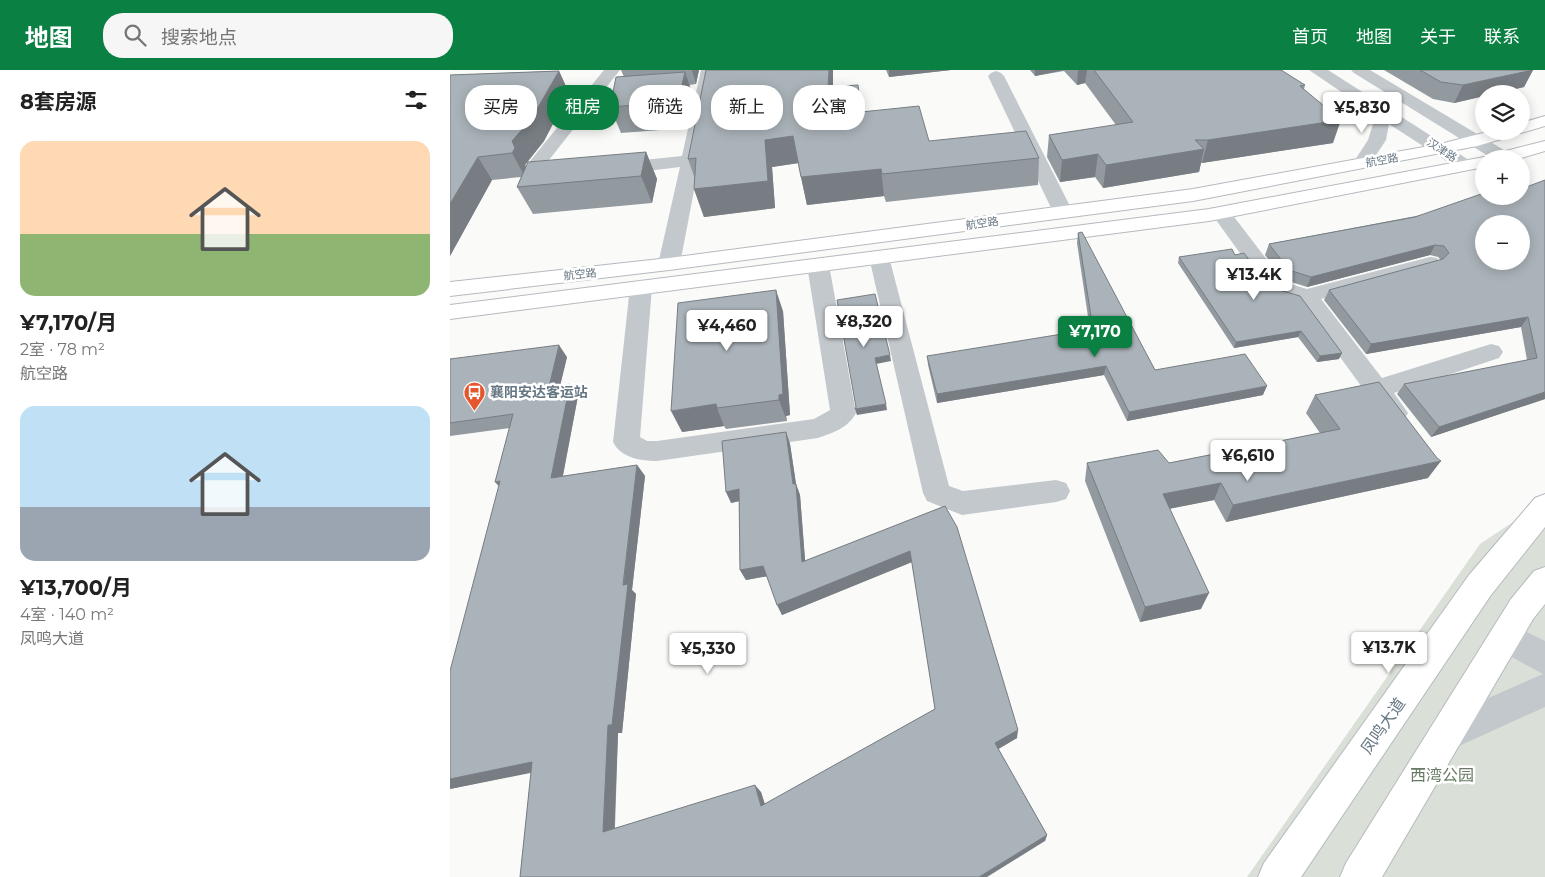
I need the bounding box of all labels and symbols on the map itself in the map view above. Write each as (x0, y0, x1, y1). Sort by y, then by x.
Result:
pin: ¥5,830 (1321, 92, 1403, 134)
street label: 汉津路 (1424, 135, 1460, 165)
street label: 航空路 (1365, 150, 1399, 170)
street label: 航空路 (965, 214, 999, 232)
pin: ¥13.4K (1213, 258, 1295, 301)
street label: 航空路 (563, 265, 597, 283)
pin: ¥8,320 (823, 306, 905, 348)
pin: ¥4,460 (686, 310, 768, 352)
pin: ¥7,170 (1054, 316, 1136, 358)
bus stop icon: 襄阳安达客运站 (462, 380, 486, 411)
place label: 襄阳安达客运站 (490, 383, 588, 401)
pin: ¥6,610 (1207, 440, 1289, 482)
pin: ¥5,330 (667, 632, 749, 675)
pin: ¥13.7K (1348, 632, 1430, 674)
street label: 凤鸣大道 (1357, 694, 1409, 758)
park label: 西湾公园 (1410, 766, 1474, 785)

